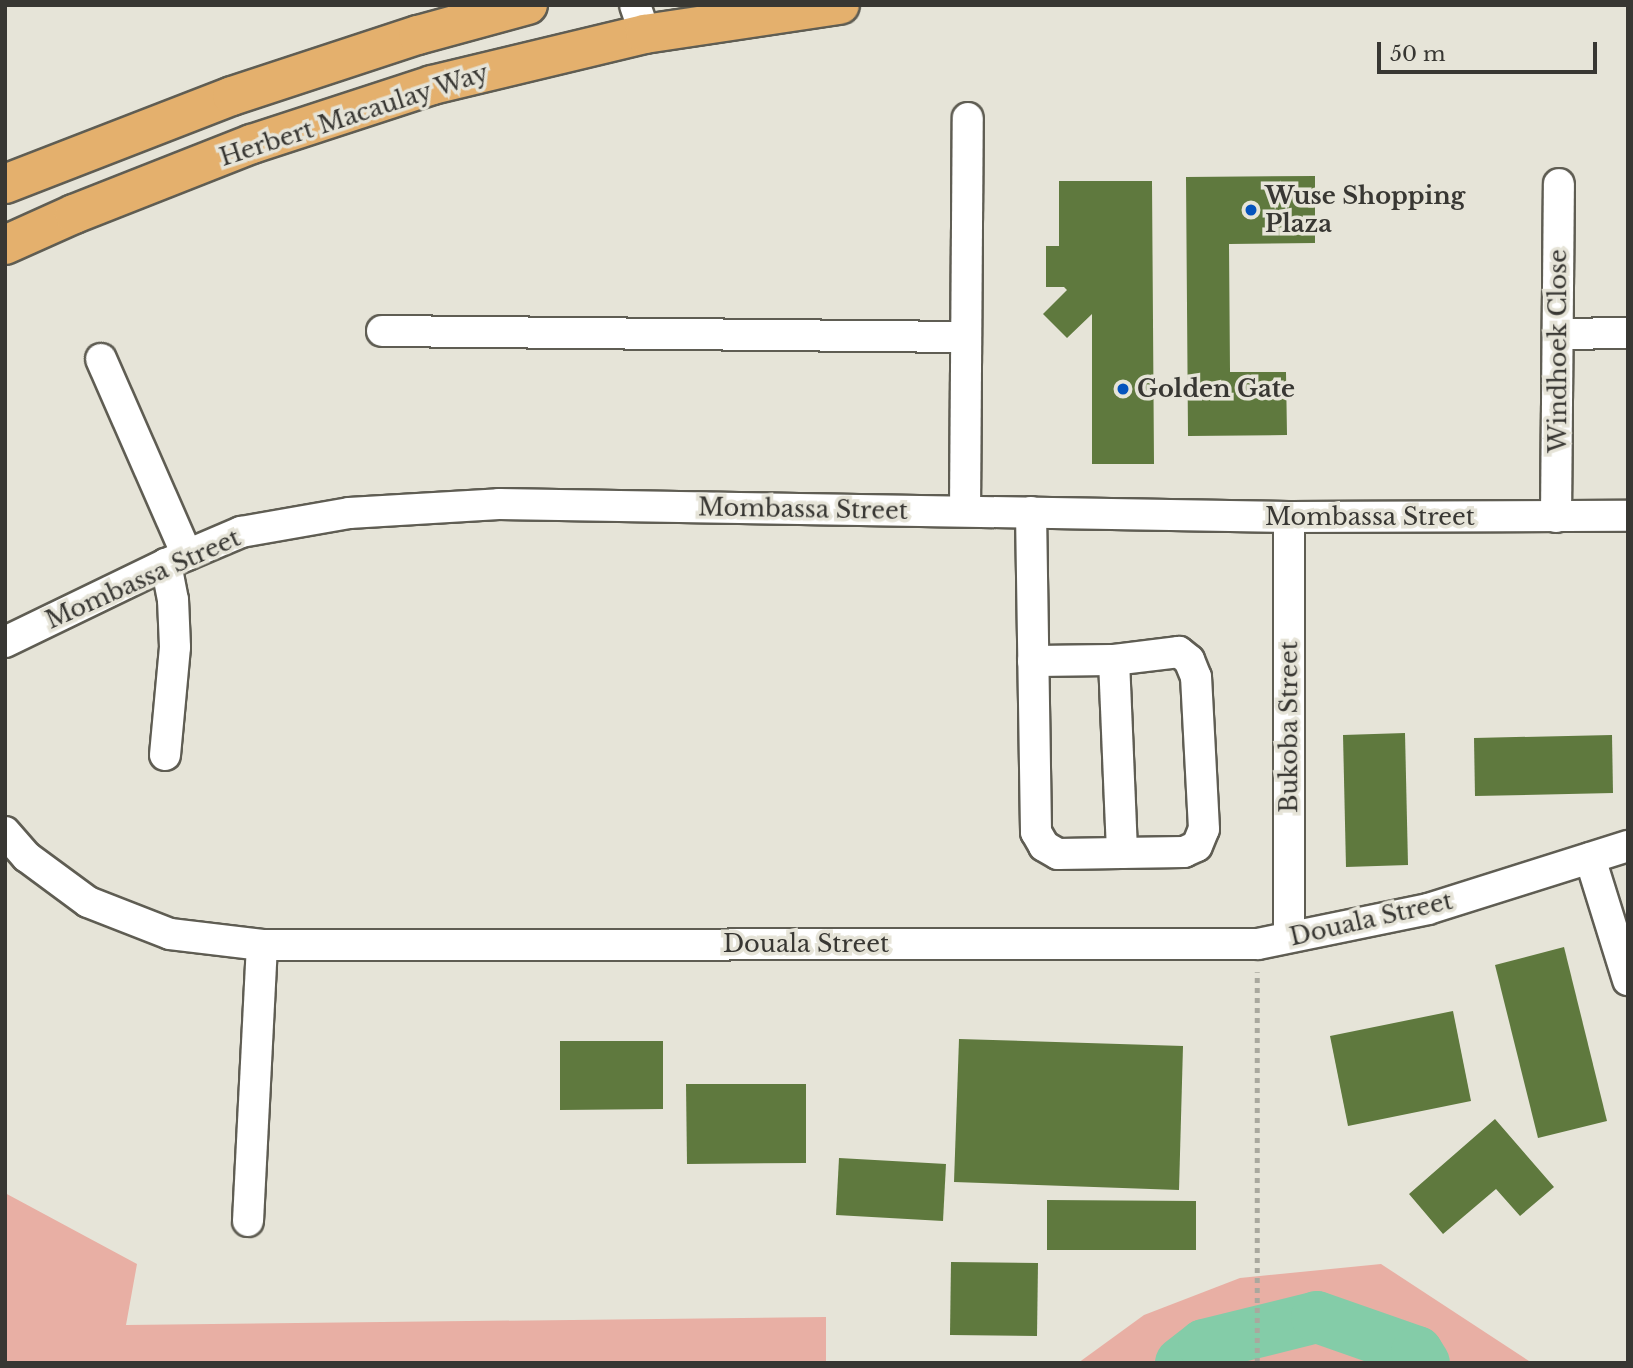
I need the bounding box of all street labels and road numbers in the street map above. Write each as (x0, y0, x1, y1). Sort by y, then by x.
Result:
street label: Herbert Macaulay Way (215, 58, 493, 172)
street label: Windhoek Close (1544, 249, 1572, 453)
street label: Mombassa Street (698, 493, 908, 525)
street label: Mombassa Street (1265, 503, 1475, 531)
street label: Mombassa Street (41, 523, 245, 635)
street label: Bukoba Street (1275, 641, 1303, 813)
street label: Douala Street (1287, 886, 1455, 952)
street label: Douala Street (723, 930, 889, 958)

